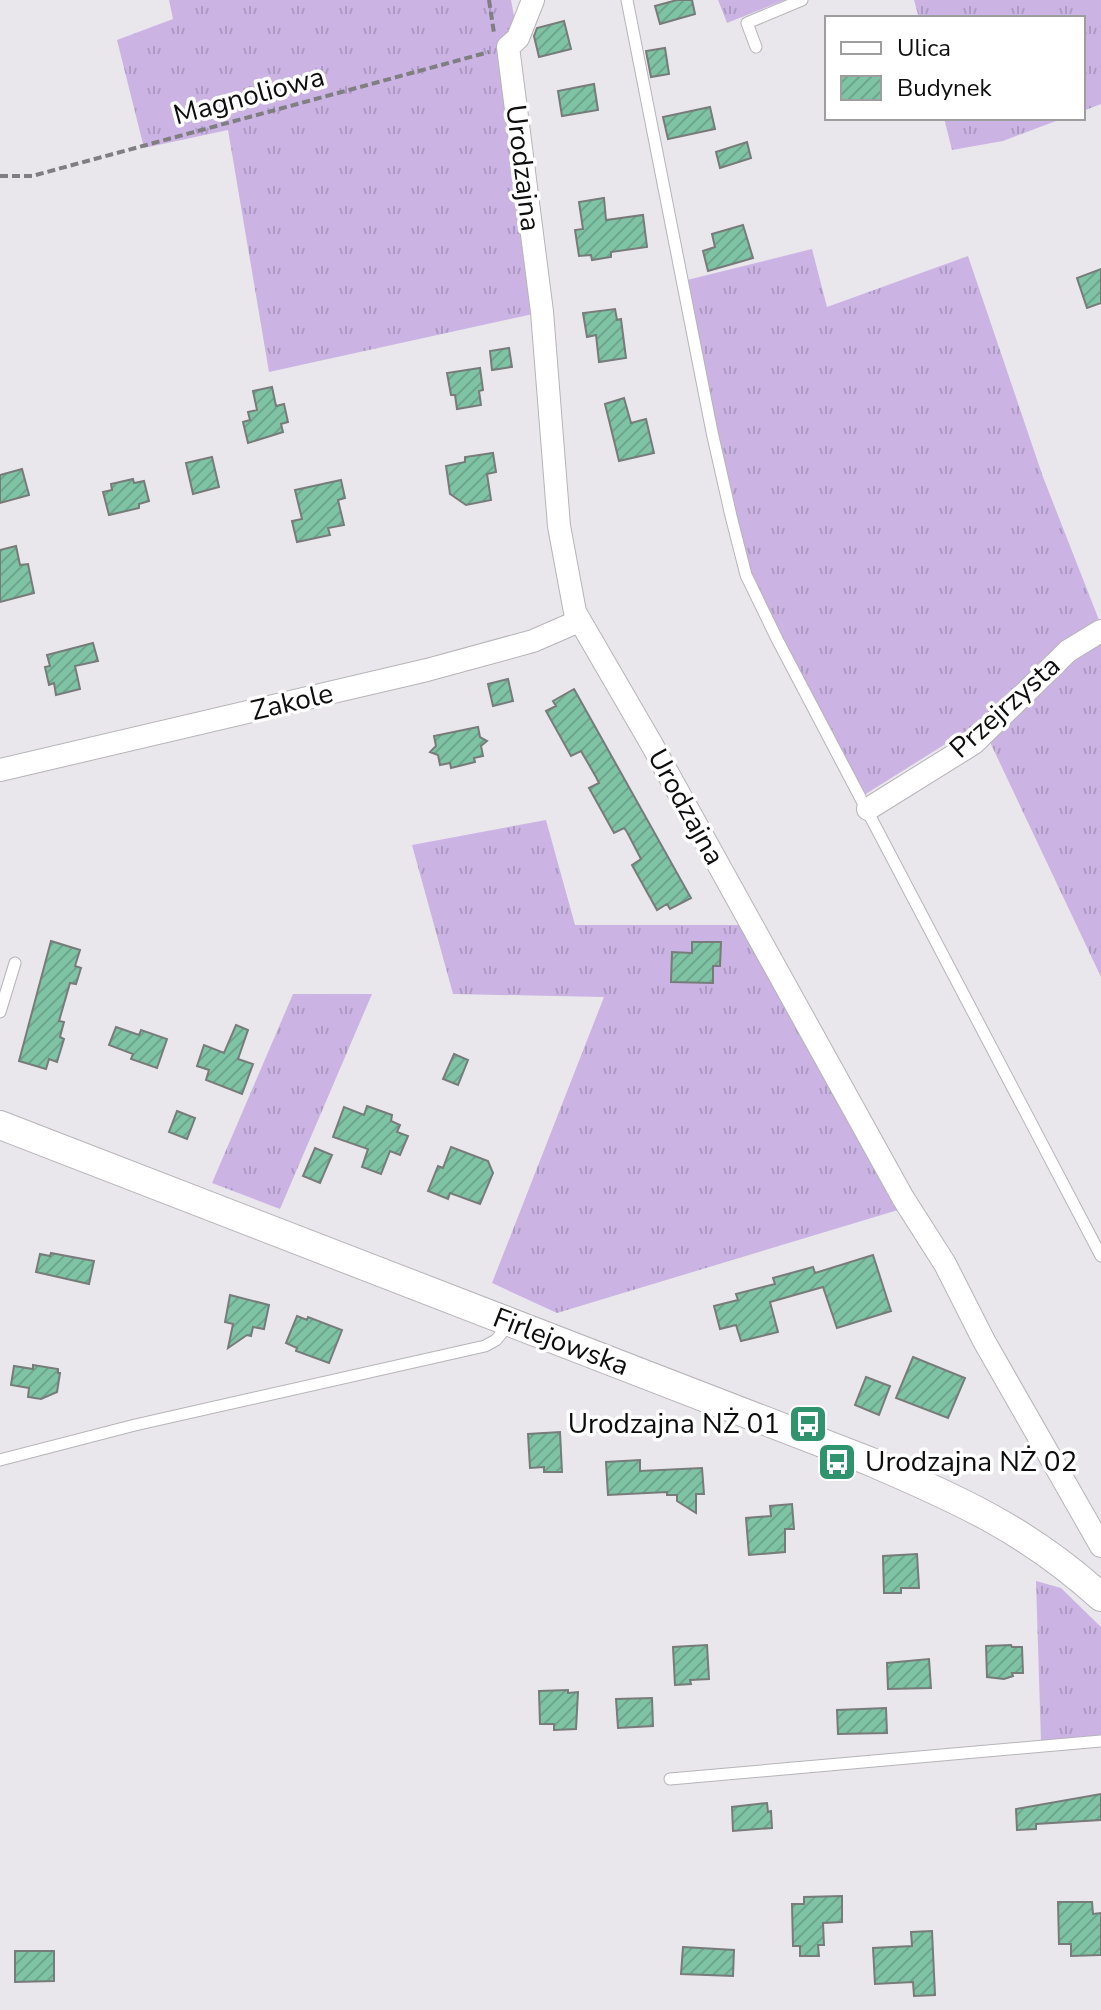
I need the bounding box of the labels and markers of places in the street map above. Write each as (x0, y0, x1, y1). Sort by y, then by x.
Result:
bus stop icon: Urodzajna NŻ 01 (787, 1403, 829, 1445)
place label: Urodzajna NŻ 01 (568, 1405, 780, 1443)
bus stop icon: Urodzajna NŻ 02 (816, 1441, 858, 1483)
place label: Urodzajna NŻ 02 (865, 1443, 1077, 1481)

